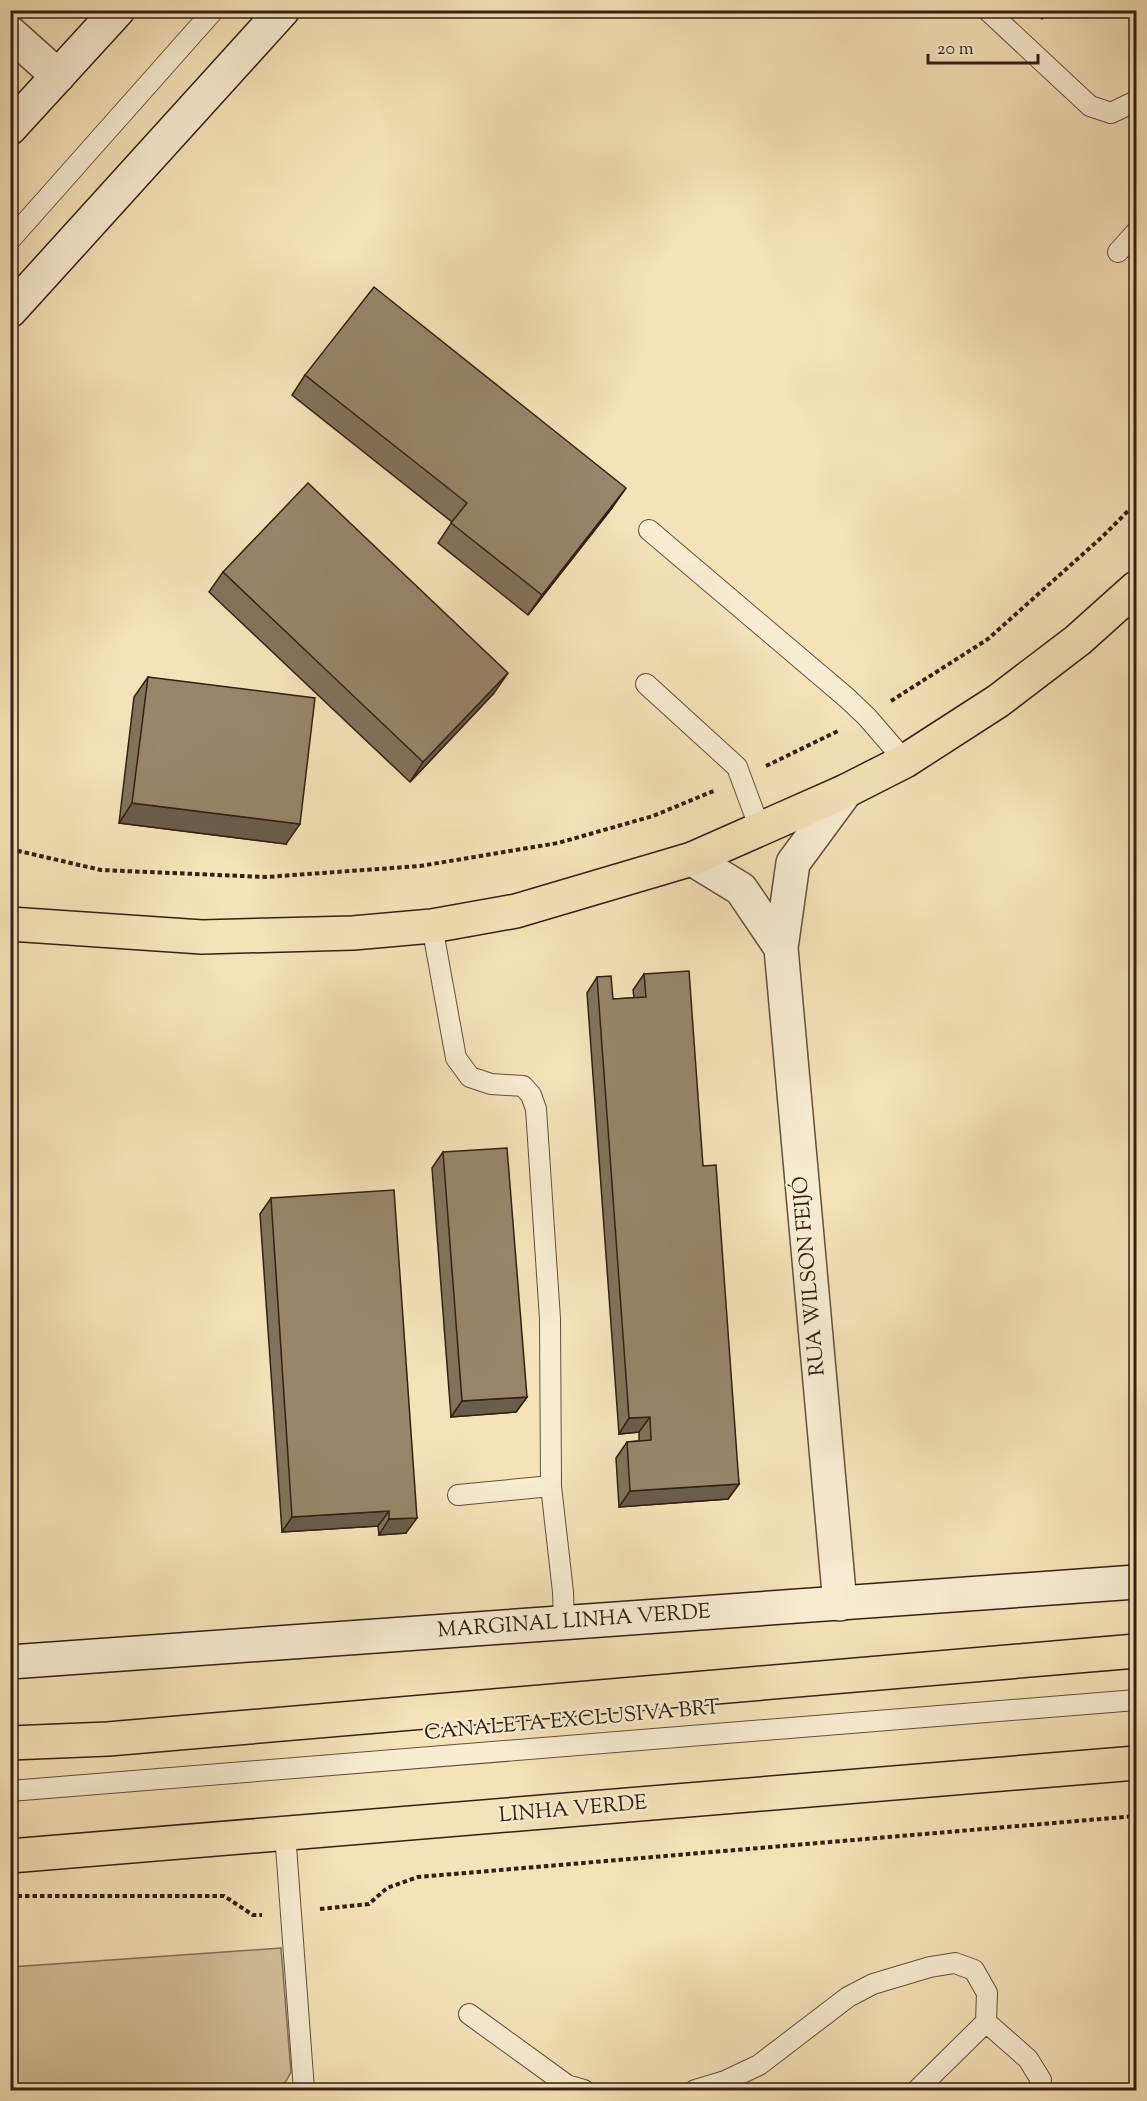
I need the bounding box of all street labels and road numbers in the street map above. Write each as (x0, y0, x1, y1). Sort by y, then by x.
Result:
street label: RUA WILSON FEIJÓ (786, 1175, 834, 1377)
street label: MARGINAL LINHA VERDE (436, 1597, 712, 1647)
street label: CANALETA EXCLUSIVA BRT (423, 1693, 721, 1749)
street label: LINHA VERDE (498, 1789, 649, 1831)

